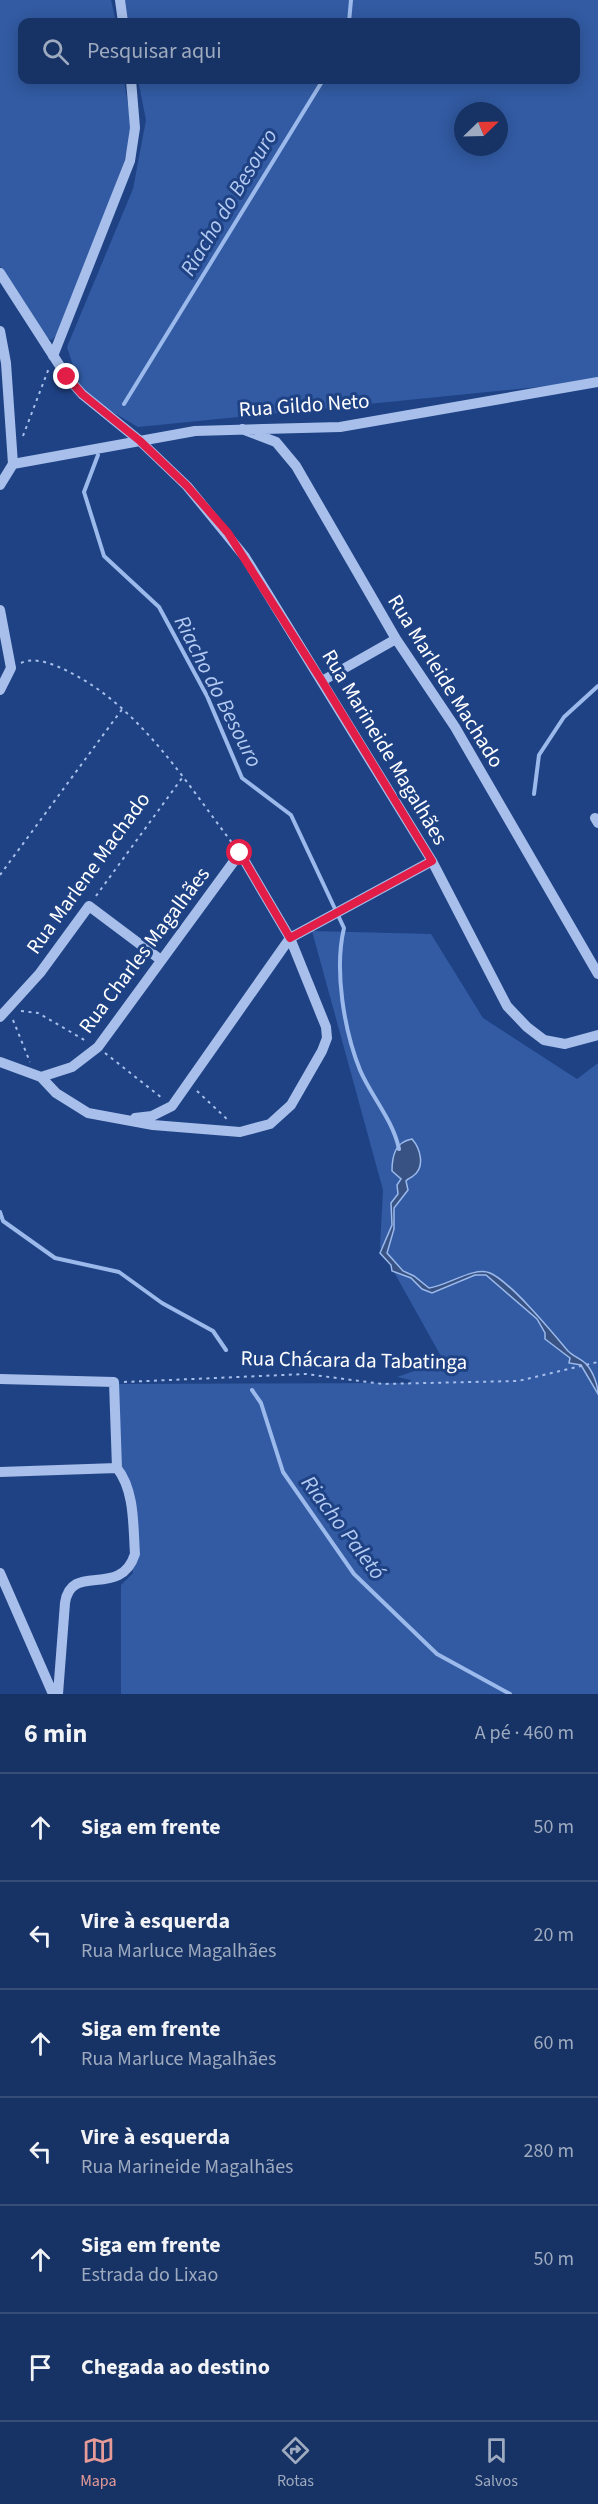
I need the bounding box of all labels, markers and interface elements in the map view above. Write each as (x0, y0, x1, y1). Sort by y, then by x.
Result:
search box (18, 18, 580, 84)
icon: search (39, 35, 72, 68)
text: Pesquisar aqui (87, 35, 222, 67)
north arrow (454, 102, 508, 156)
water label: Riacho do Besouro (172, 123, 286, 282)
route end (53, 363, 79, 389)
street label: Rua Gildo Neto (238, 385, 370, 425)
street label: Rua Marleide Machado (381, 589, 511, 773)
water label: Riacho do Besouro (166, 610, 270, 773)
street label: Rua Marineide Magalhães (315, 644, 455, 850)
street label: Rua Marlene Machado (19, 786, 157, 960)
route start (226, 839, 252, 865)
street label: Rua Charles Magalhães (71, 860, 217, 1039)
street label: Rua Chácara da Tabatinga (240, 1343, 468, 1377)
water label: Riacho Paletó (293, 1469, 393, 1586)
text: 6 min (24, 1715, 87, 1752)
text: A pé · 460 m (475, 1719, 574, 1747)
icon: ahead (24, 1811, 57, 1844)
text: Siga em frente (81, 1811, 221, 1843)
text: 50 m (534, 1813, 574, 1841)
text: Vire à esquerda (81, 1905, 230, 1937)
icon: left (24, 1919, 57, 1952)
text: 20 m (534, 1921, 574, 1949)
text: Rua Marluce Magalhães (81, 1937, 276, 1965)
text: Siga em frente (81, 2013, 221, 2045)
icon: ahead (24, 2027, 57, 2060)
text: 60 m (534, 2029, 574, 2057)
text: Rua Marluce Magalhães (81, 2045, 276, 2073)
text: Vire à esquerda (81, 2121, 230, 2153)
icon: left (24, 2135, 57, 2168)
text: 280 m (524, 2137, 574, 2165)
text: Rua Marineide Magalhães (81, 2153, 293, 2181)
text: Siga em frente (81, 2229, 221, 2261)
icon: ahead (24, 2243, 57, 2276)
text: 50 m (534, 2245, 574, 2273)
text: Estrada do Lixao (81, 2261, 218, 2289)
icon: arrive (24, 2351, 57, 2384)
text: Chegada ao destino (81, 2351, 270, 2383)
tab: Mapa (80, 2434, 117, 2492)
tab: Rotas (277, 2434, 314, 2492)
tab: Salvos (474, 2434, 518, 2492)

